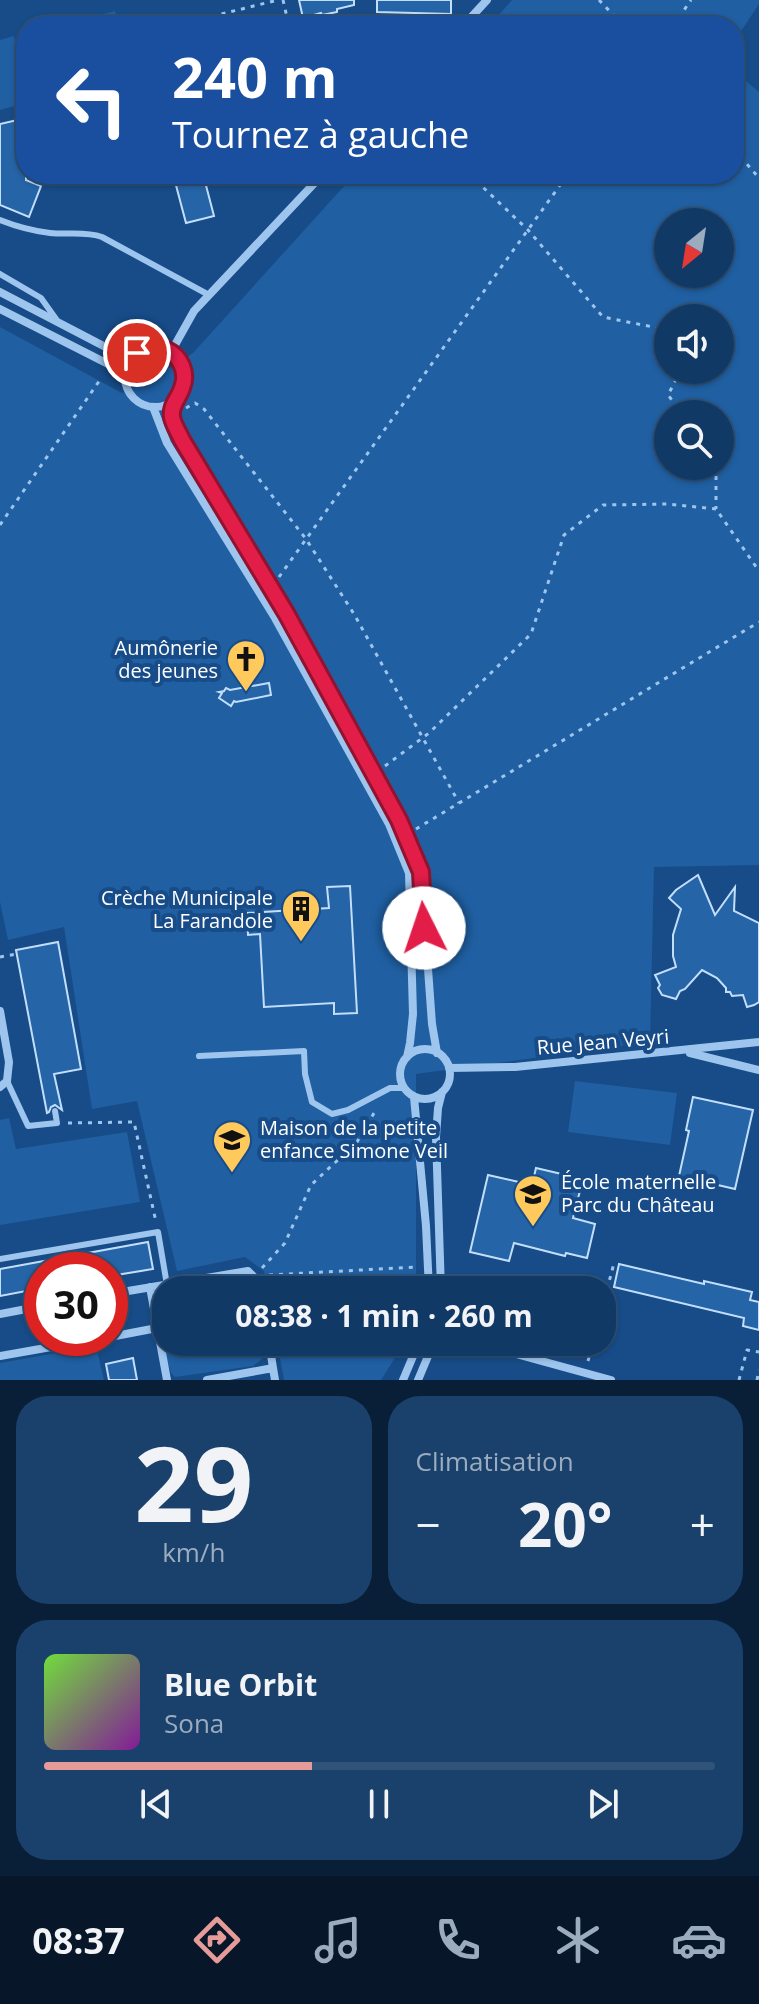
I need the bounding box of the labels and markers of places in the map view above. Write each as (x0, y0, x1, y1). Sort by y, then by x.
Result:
pin (103, 319, 171, 387)
place label: Aumônerie des jeunes (115, 634, 218, 684)
church icon: Aumônerie des jeunes (225, 638, 267, 693)
place label: Crèche Municipale La Farandole (101, 884, 273, 934)
building icon: Crèche Municipale La Farandole (280, 888, 322, 943)
place label: Maison de la petite enfance Simone Veil (260, 1114, 448, 1164)
school or university icon: Maison de la petite enfance Simone Veil (211, 1119, 253, 1174)
place label: École maternelle Parc du Château (561, 1168, 716, 1218)
school or university icon: École maternelle Parc du Château (512, 1173, 554, 1228)

